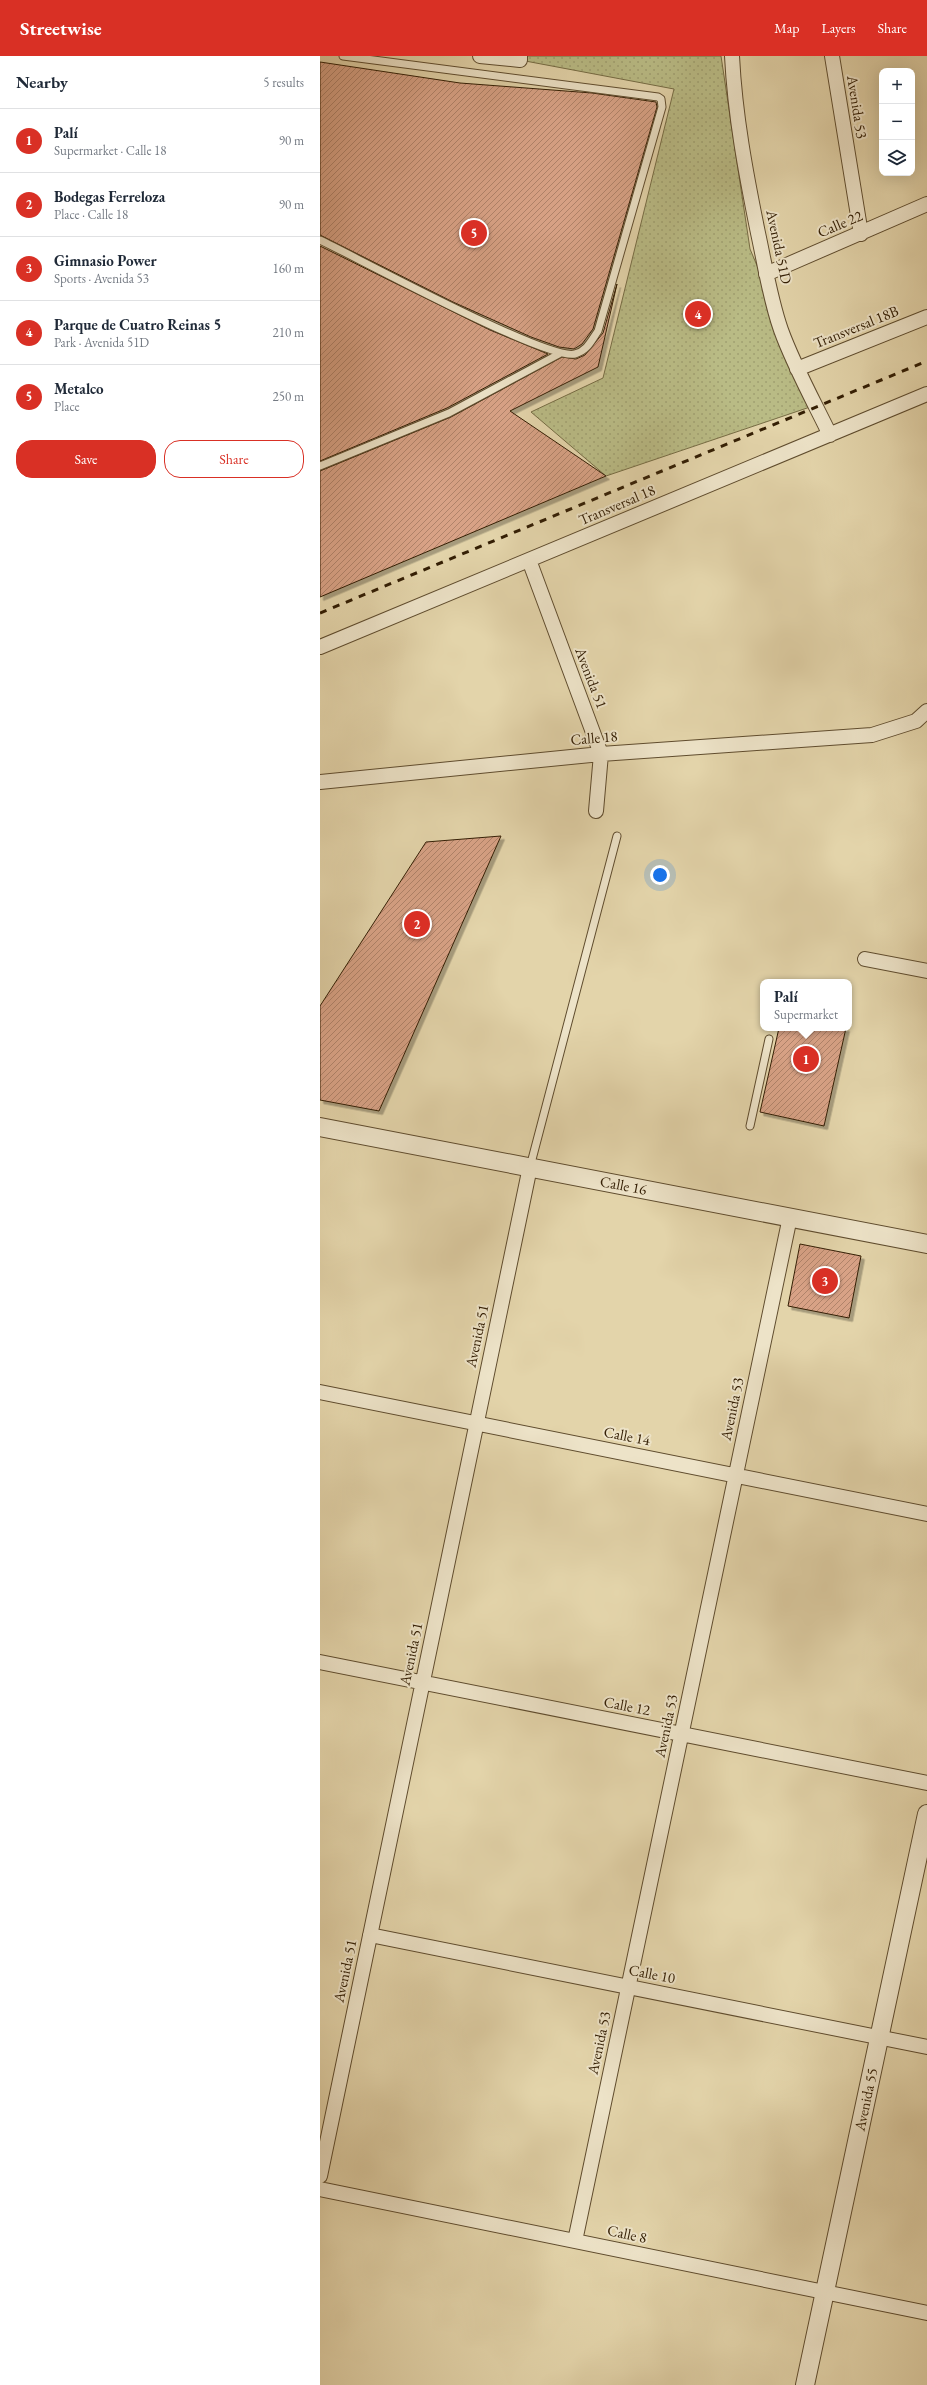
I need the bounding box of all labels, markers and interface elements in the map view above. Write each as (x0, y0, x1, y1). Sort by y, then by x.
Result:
text: Streetwise (20, 16, 102, 41)
text: Map (774, 19, 799, 37)
text: Layers (821, 19, 856, 37)
text: Share (878, 19, 907, 37)
map controls (879, 68, 915, 176)
button: + (879, 68, 915, 104)
text: Nearby (16, 71, 68, 93)
street label: Avenida 53 (843, 73, 872, 140)
text: 5 results (263, 74, 304, 91)
button: − (879, 104, 915, 140)
text: Palí (54, 123, 78, 142)
text: 1 (26, 132, 32, 149)
text: 90 m (279, 132, 304, 149)
button: layers (879, 140, 915, 176)
text: Supermarket · Calle 18 (54, 142, 167, 159)
text: Bodegas Ferreloza (54, 187, 165, 206)
text: 2 (26, 196, 32, 213)
text: 90 m (279, 196, 304, 213)
street label: Calle 22 (814, 205, 866, 241)
text: Place · Calle 18 (54, 206, 128, 223)
street label: Avenida 51D (762, 207, 797, 286)
pin: 5 (461, 218, 487, 248)
text: Gimnasio Power (54, 251, 157, 270)
text: 3 (26, 260, 32, 277)
text: 160 m (273, 260, 304, 277)
text: Sports · Avenida 53 (54, 270, 149, 287)
pin: 4 (685, 299, 711, 329)
street label: Transversal 18B (811, 301, 901, 352)
text: Parque de Cuatro Reinas 5 (54, 315, 221, 334)
text: 4 (26, 324, 32, 341)
text: 210 m (273, 324, 304, 341)
text: Park · Avenida 51D (54, 334, 149, 351)
text: Metalco (54, 379, 104, 398)
text: 5 (26, 388, 32, 405)
text: 250 m (273, 388, 304, 405)
text: Place (54, 398, 80, 415)
button: Save (16, 440, 156, 478)
button: Share (164, 440, 304, 478)
street label: Transversal 18 (576, 480, 658, 529)
street label: Avenida 51 (571, 644, 612, 711)
street label: Calle 18 (570, 726, 618, 749)
your location (650, 865, 670, 885)
pin: 2 (404, 909, 430, 939)
popup (760, 979, 852, 1031)
text: Palí (774, 987, 798, 1006)
text: Supermarket (774, 1006, 838, 1023)
pin: 1 (793, 1044, 819, 1074)
street label: Calle 16 (599, 1171, 648, 1199)
pin: 3 (812, 1266, 838, 1296)
street label: Avenida 51 (460, 1303, 492, 1370)
street label: Avenida 53 (715, 1376, 747, 1443)
street label: Calle 14 (602, 1422, 653, 1449)
street label: Avenida 51 (394, 1621, 426, 1688)
street label: Calle 12 (602, 1692, 653, 1719)
street label: Avenida 53 (649, 1693, 681, 1760)
street label: Avenida 51 (328, 1938, 360, 2005)
street label: Calle 10 (627, 1960, 677, 1987)
street label: Avenida 53 (582, 2010, 614, 2077)
street label: Avenida 55 (849, 2066, 882, 2134)
street label: Calle 8 (606, 2220, 649, 2247)

